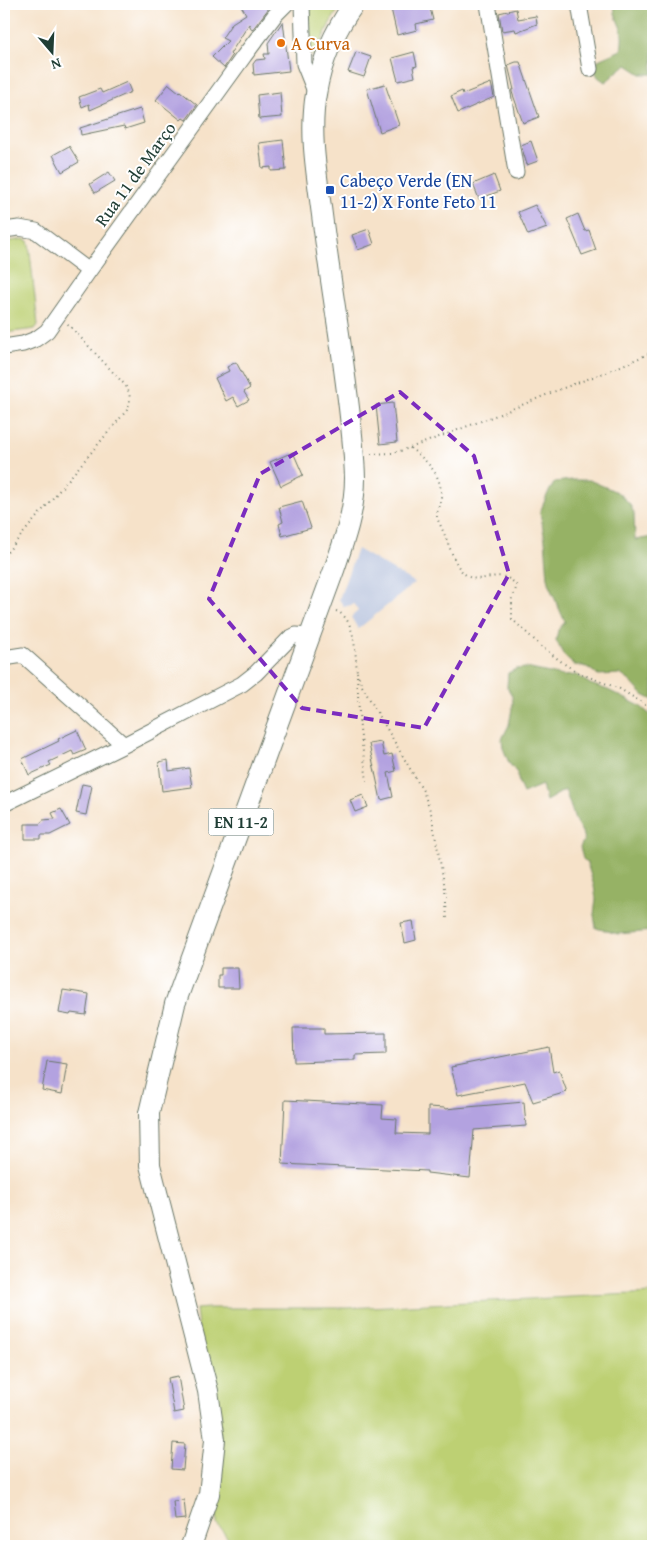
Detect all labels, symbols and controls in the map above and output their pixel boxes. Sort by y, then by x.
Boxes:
north arrow [28,28,78,78]
place label: A Curva [291,30,350,57]
marker: A Curva [275,37,287,49]
text: N [48,53,64,75]
street label: Rua 11 de Março [88,116,182,232]
place label: Cabeço Verde (EN 11-2) X Fonte Feto 11 [340,167,497,215]
marker: Cabeço Verde (EN 11-2) X Fonte Feto 11 [324,184,336,196]
road number: EN 11-2 [208,809,274,836]

